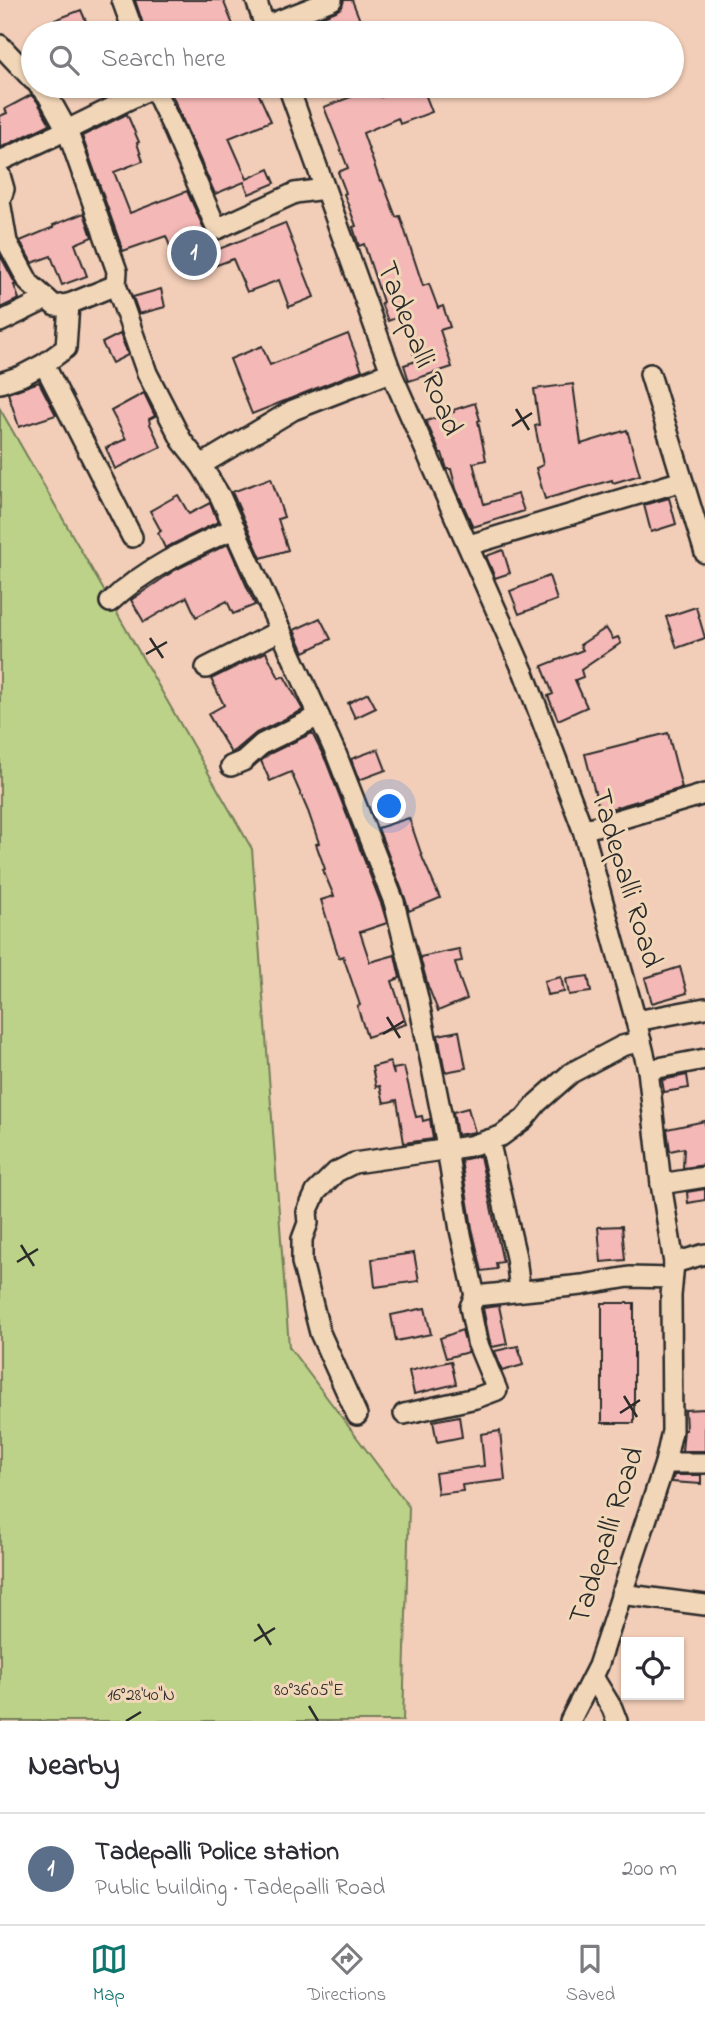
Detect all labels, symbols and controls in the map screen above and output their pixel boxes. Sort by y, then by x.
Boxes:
search box [21,21,684,98]
icon: search [45,41,83,79]
text: Search here [101,41,226,79]
pin: 1 [171,227,217,279]
street label: Tadepalli Road [363,255,473,443]
street label: Tadepalli Road [577,784,673,974]
your location [372,789,406,823]
street label: Tadepalli Road [559,1441,657,1631]
map controls [621,1637,684,1700]
button: locate [621,1637,684,1700]
text: 80°36'05"E [274,1678,344,1704]
text: 16°28'40"N [107,1683,175,1709]
text: Nearby [28,1745,120,1789]
text: Tadepalli Police station [95,1834,339,1872]
text: 1 [47,1853,55,1886]
text: 200 m [622,1853,677,1886]
text: Public building · Tadepalli Road [95,1872,385,1905]
tab: Map [90,1940,128,2009]
tab: Directions [307,1940,386,2009]
tab: Saved [566,1940,615,2009]

